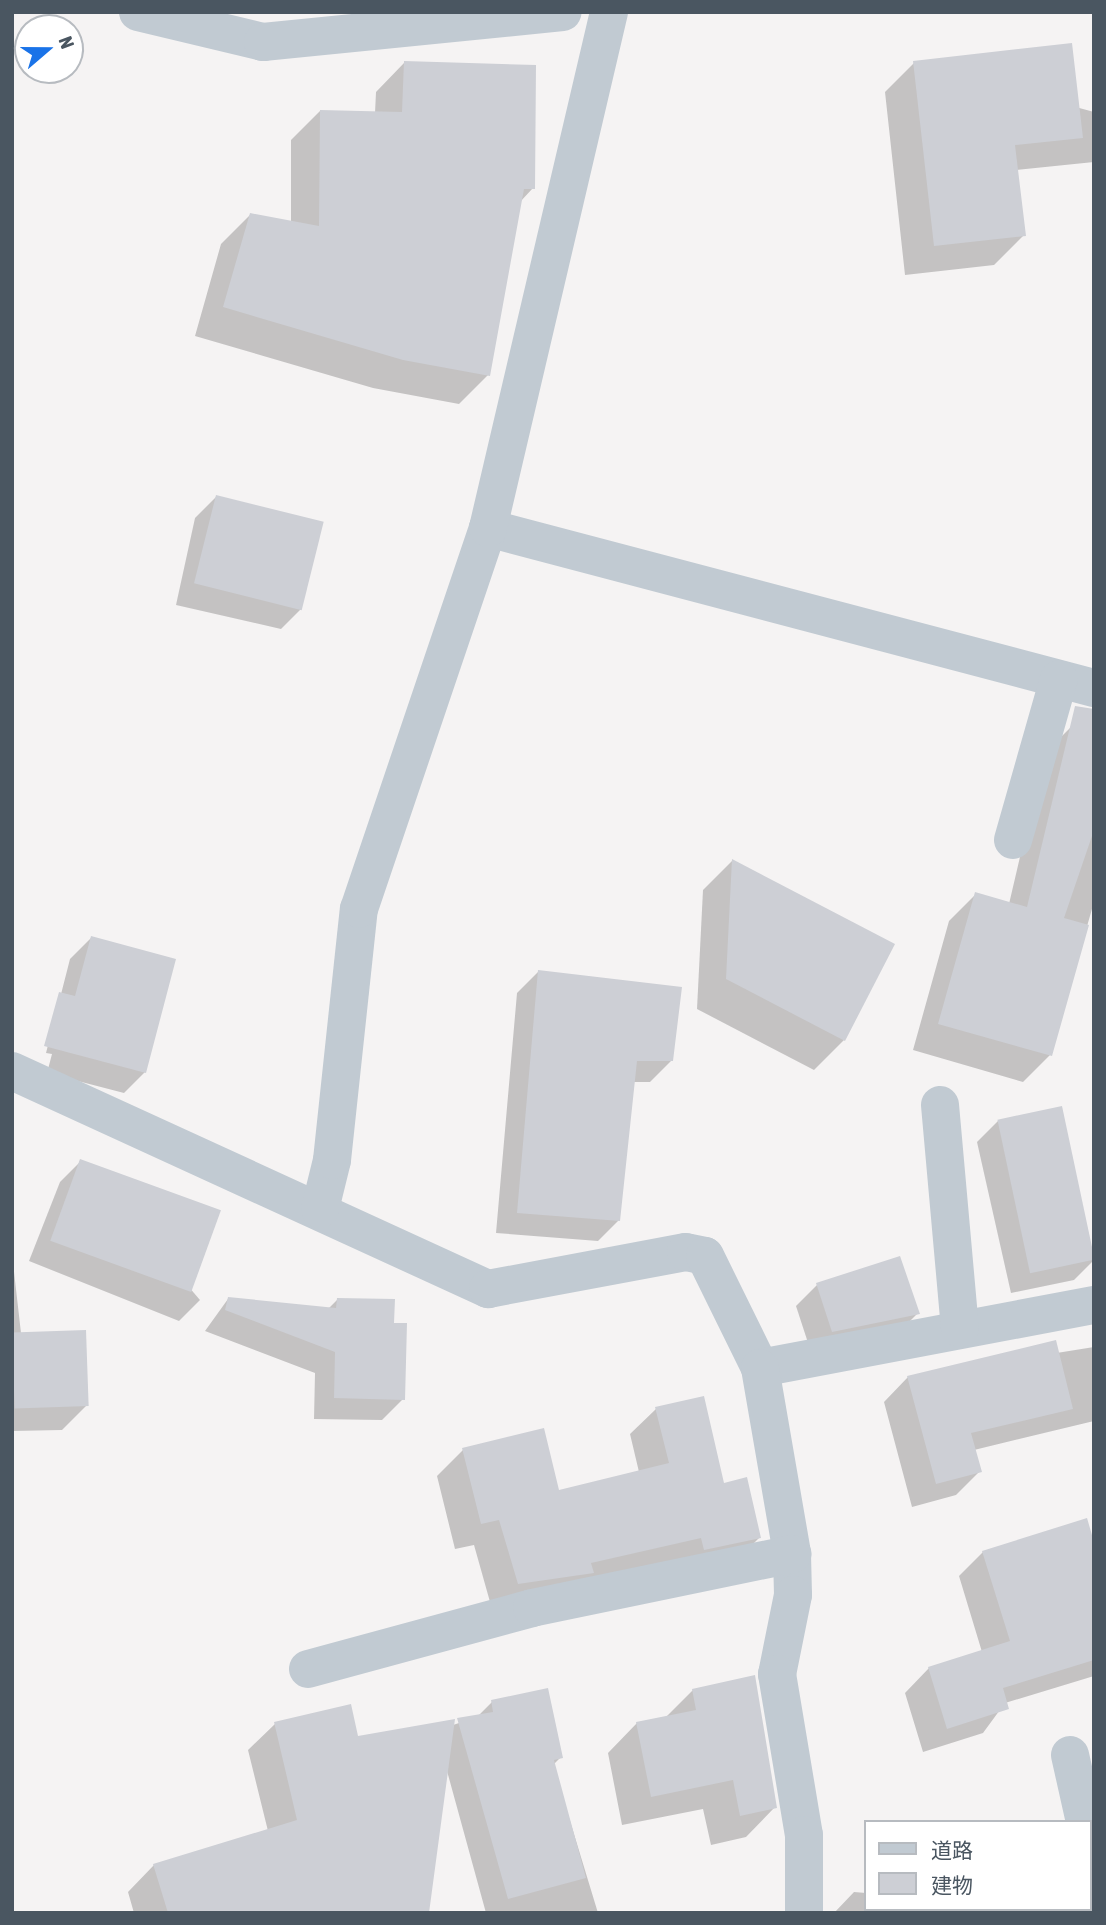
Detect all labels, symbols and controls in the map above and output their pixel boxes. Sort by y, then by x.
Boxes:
north arrow [14,14,84,84]
text: N [55,33,79,52]
legend [864,1820,1092,1911]
text: 道路 [931,1838,973,1862]
text: 建物 [931,1873,973,1897]

